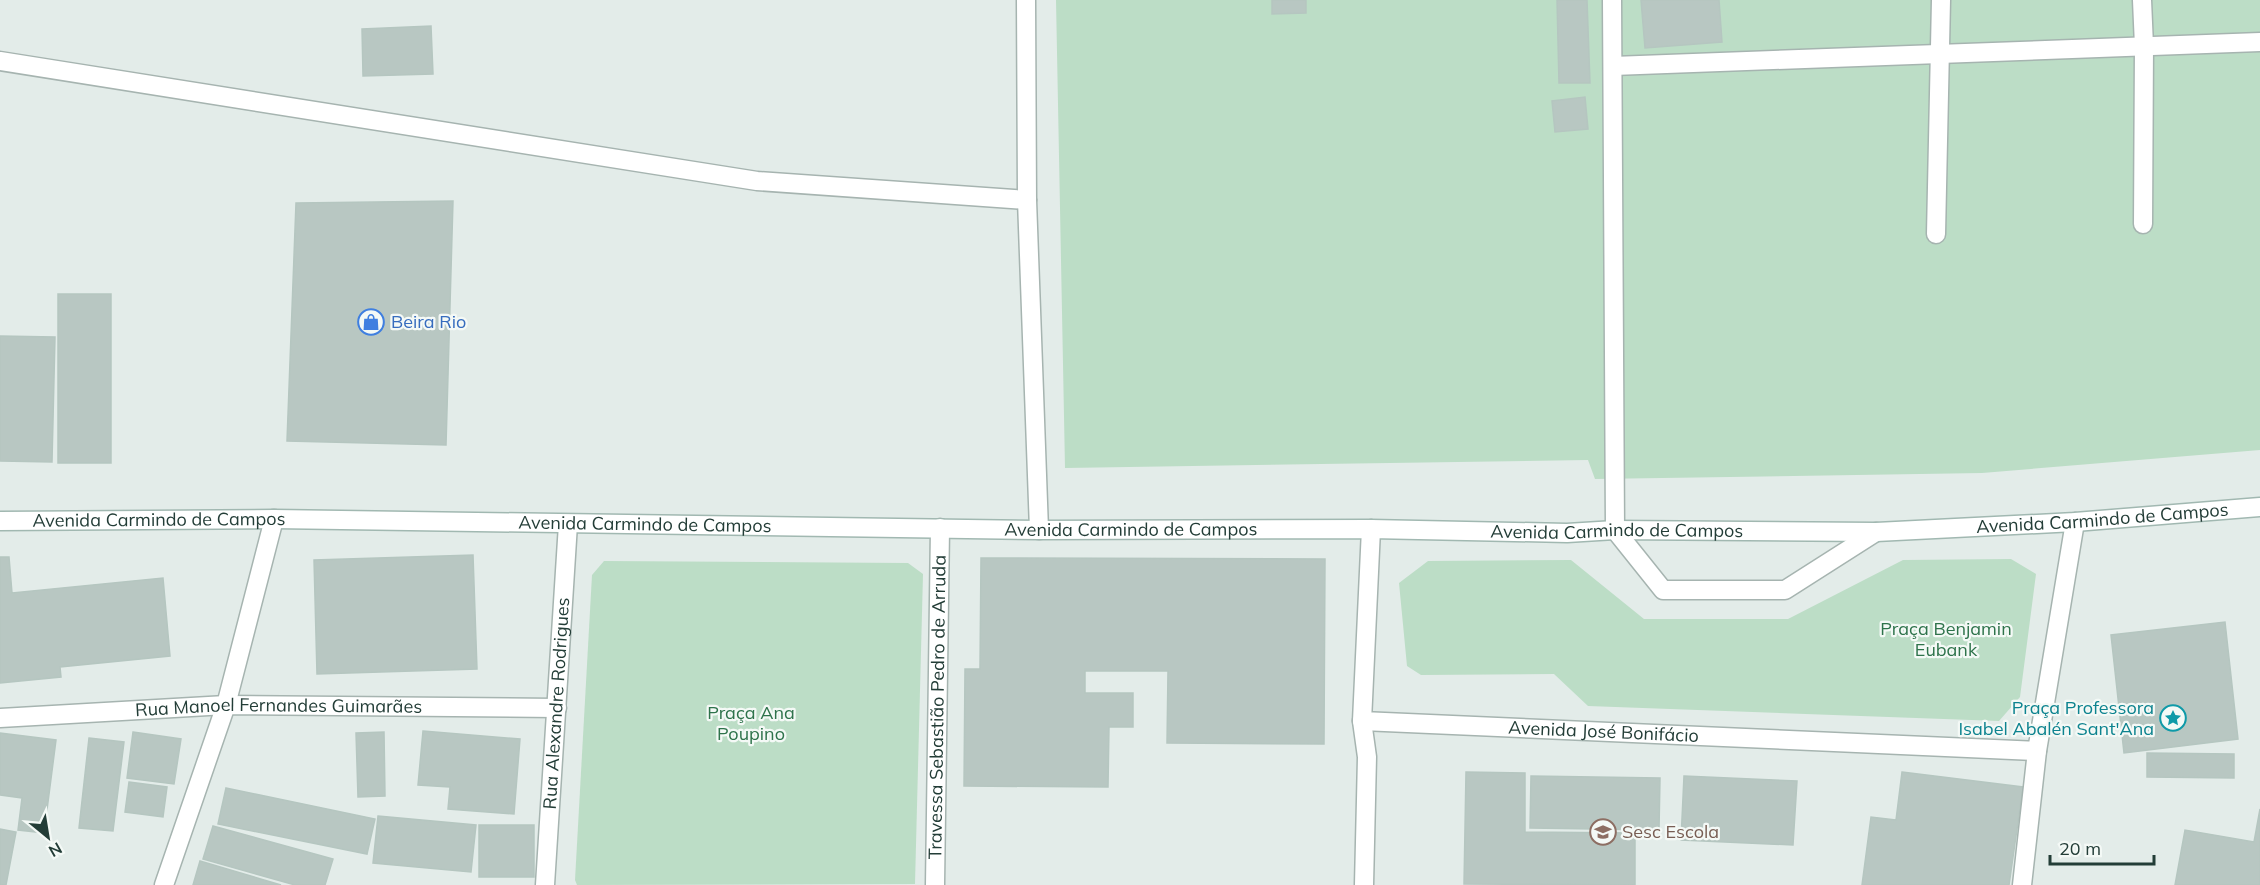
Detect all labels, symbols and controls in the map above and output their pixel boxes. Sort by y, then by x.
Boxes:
shop icon: Beira Rio [356,307,386,337]
place label: Beira Rio [391,310,466,333]
street label: Avenida Carmindo de Campos [1976,498,2229,538]
street label: Avenida Carmindo de Campos [32,507,286,532]
street label: Avenida Carmindo de Campos [518,511,772,537]
street label: Avenida Carmindo de Campos [1004,517,1258,541]
street label: Avenida Carmindo de Campos [1490,518,1743,544]
street label: Travessa Sebastião Pedro de Arruda [923,555,951,859]
street label: Rua Alexandre Rodrigues [538,597,574,810]
park label: Praça Benjamin Eubank [1880,617,2012,661]
street label: Rua Manoel Fernandes Guimarães [135,693,422,721]
place label: Praça Professora Isabel Abalén Sant'Ana [1958,696,2154,740]
park label: Praça Ana Poupino [707,701,795,745]
place icon: Praça Professora Isabel Abalén Sant'Ana [2158,703,2188,733]
street label: Avenida José Bonifácio [1508,716,1699,747]
north arrow [18,807,78,867]
school or university icon: Sesc Escola [1588,817,1618,847]
place label: Sesc Escola [1622,820,1719,843]
scale bar [2050,828,2154,866]
text: 20 m [2059,837,2101,860]
text: N [45,838,66,862]

